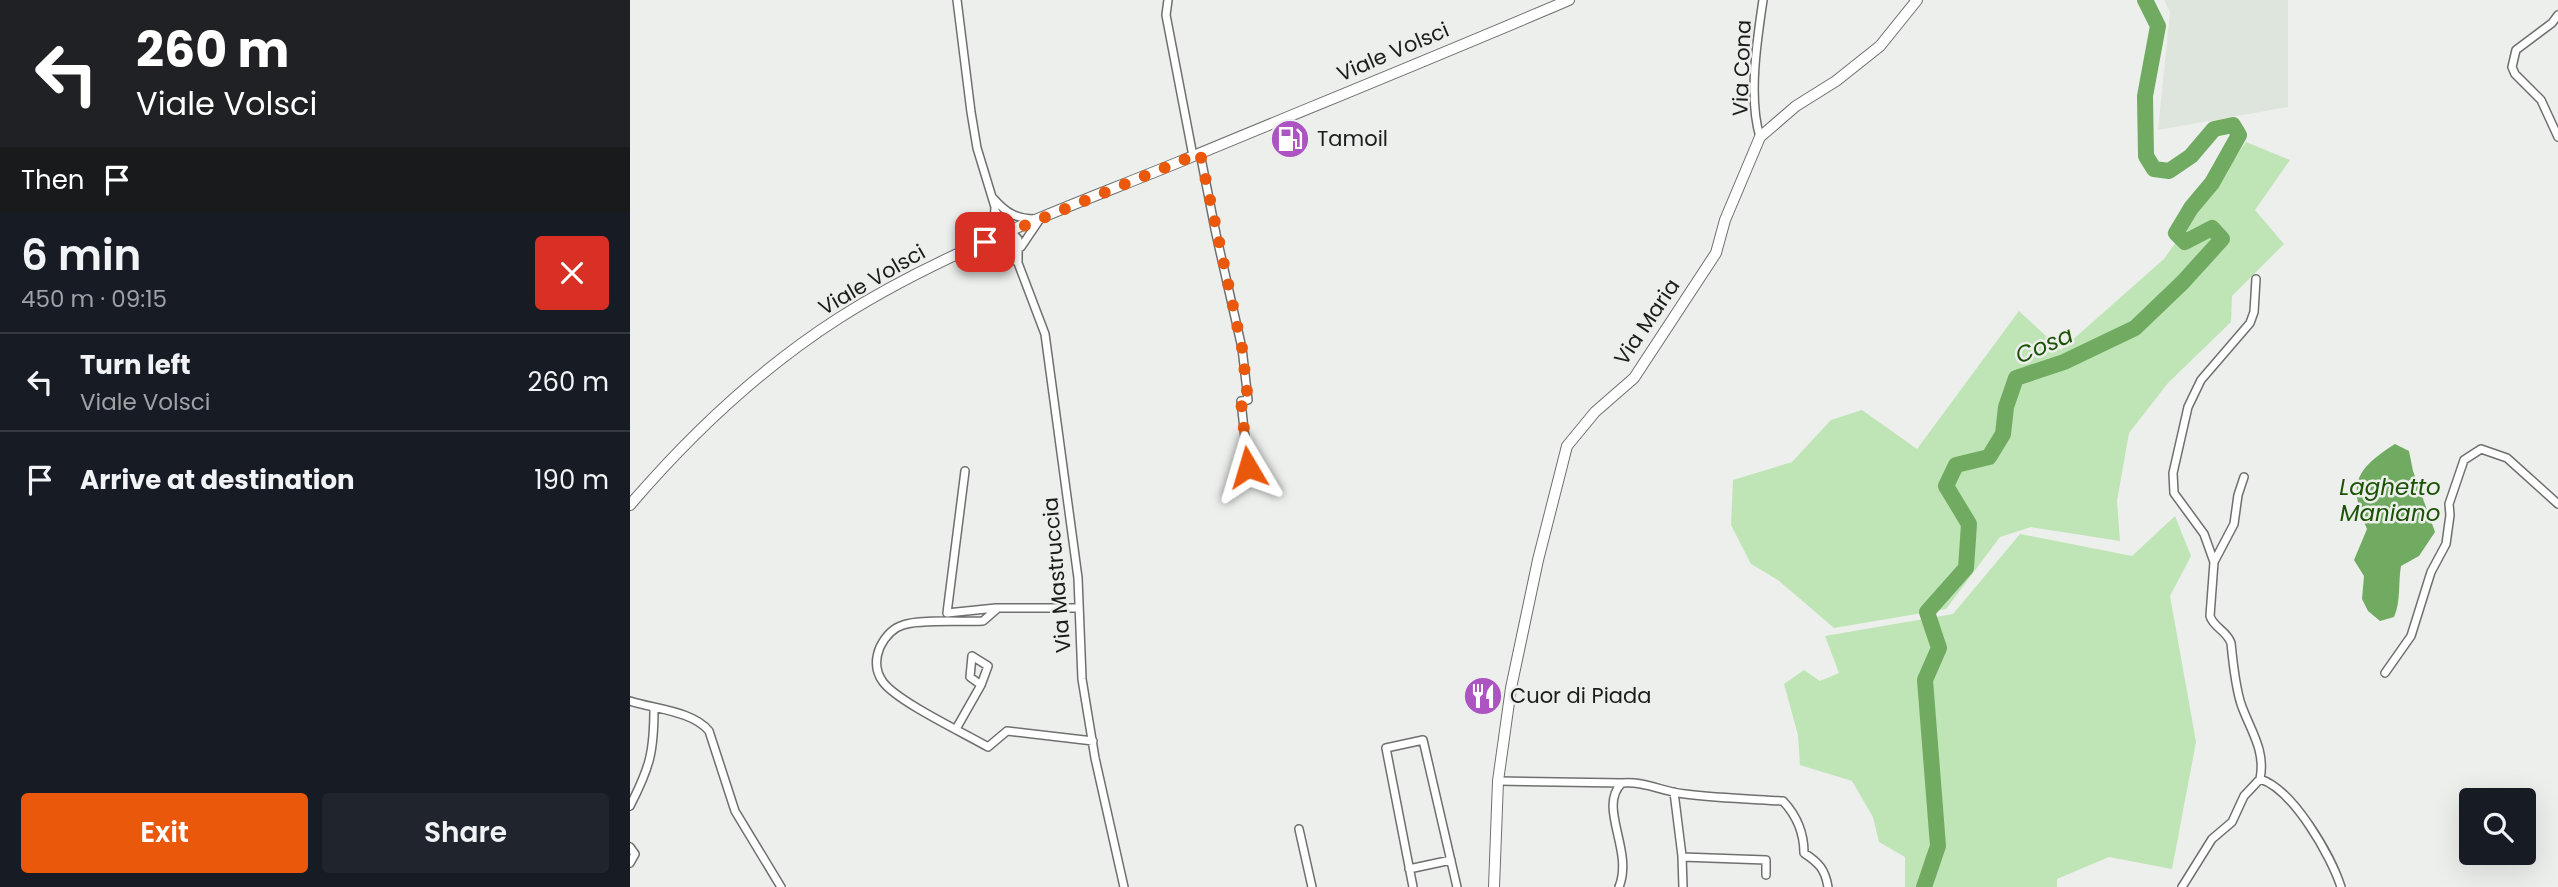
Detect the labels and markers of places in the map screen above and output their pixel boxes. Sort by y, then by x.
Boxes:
fuel station icon: Tamoil [1269,118,1311,160]
place label: Tamoil [1317,124,1388,153]
pin [955,212,1015,272]
restaurant icon: Cuor di Piada [1462,675,1504,717]
place label: Cuor di Piada [1510,681,1651,710]

